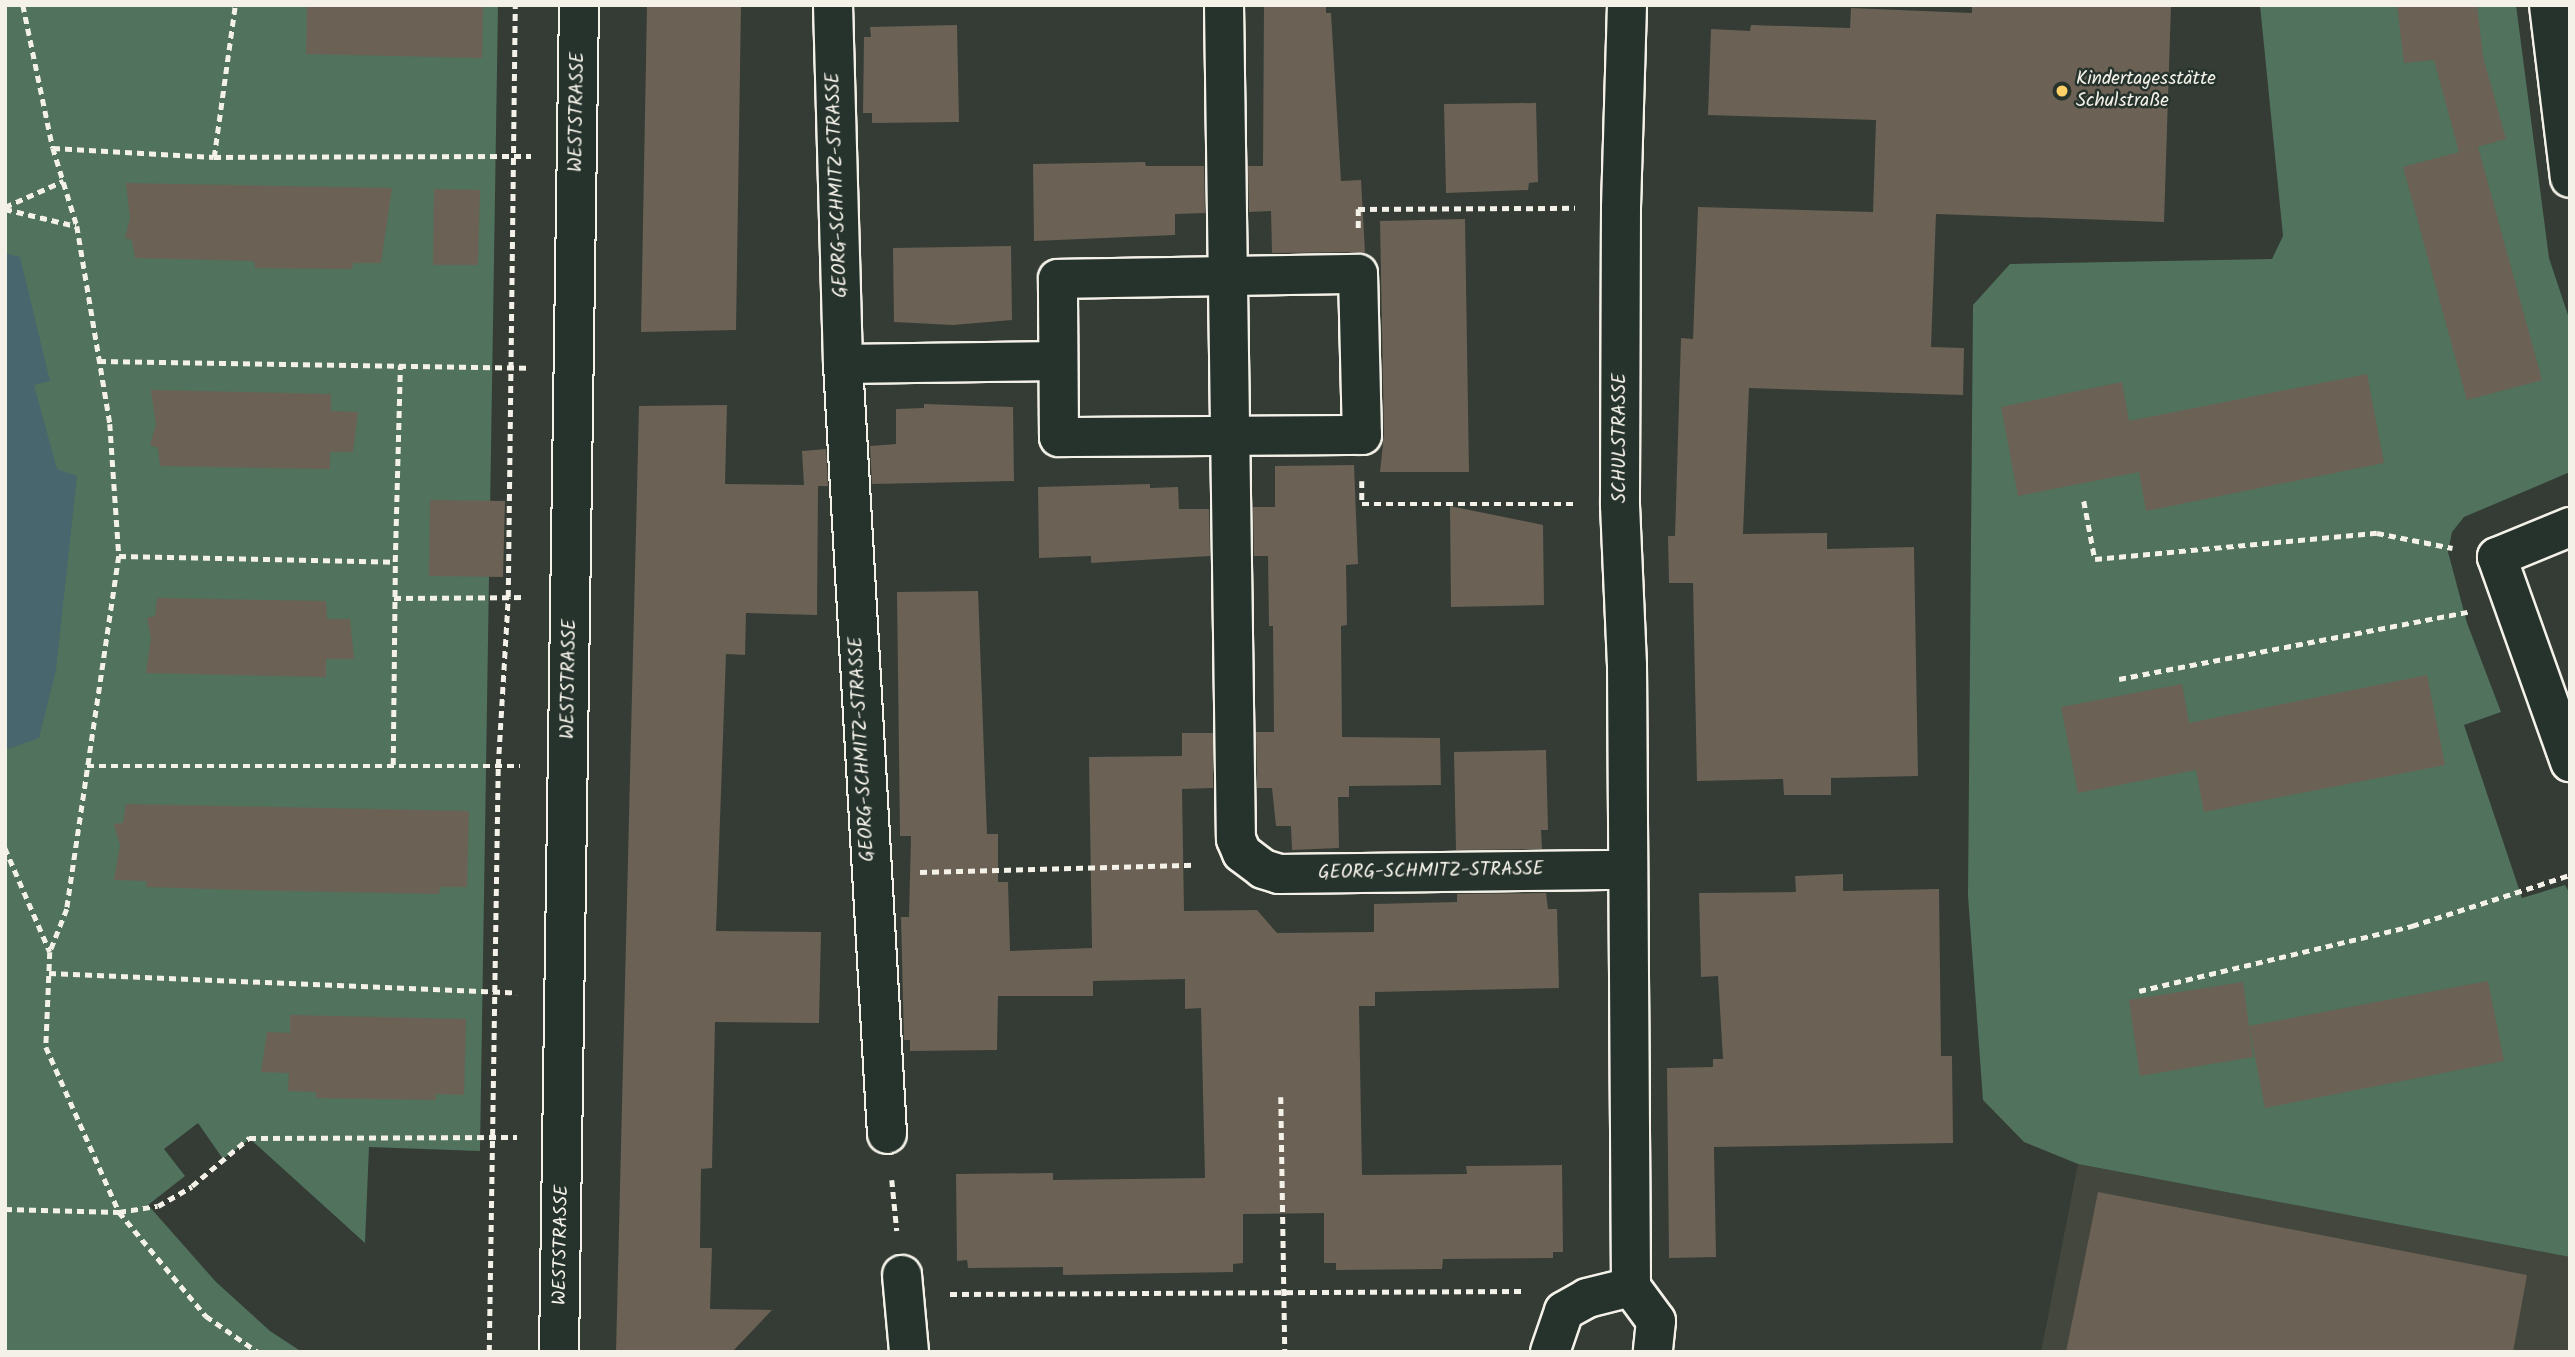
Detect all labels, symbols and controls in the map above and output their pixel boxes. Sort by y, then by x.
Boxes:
street label: WESTSTRASSE [566,52,590,172]
place label: Kindertagesstätte Schulstraße [2076,69,2216,113]
street label: GEORG-SCHMITZ-STRASSE [823,72,853,298]
marker: Kindertagesstätte Schulstraße [2054,83,2070,99]
street label: SCHULSTRASSE [1610,373,1632,503]
street label: WESTSTRASSE [558,619,582,739]
street label: GEORG-SCHMITZ-STRASSE [846,636,880,862]
street label: GEORG-SCHMITZ-STRASSE [1318,859,1544,885]
street label: WESTSTRASSE [550,1185,574,1305]

